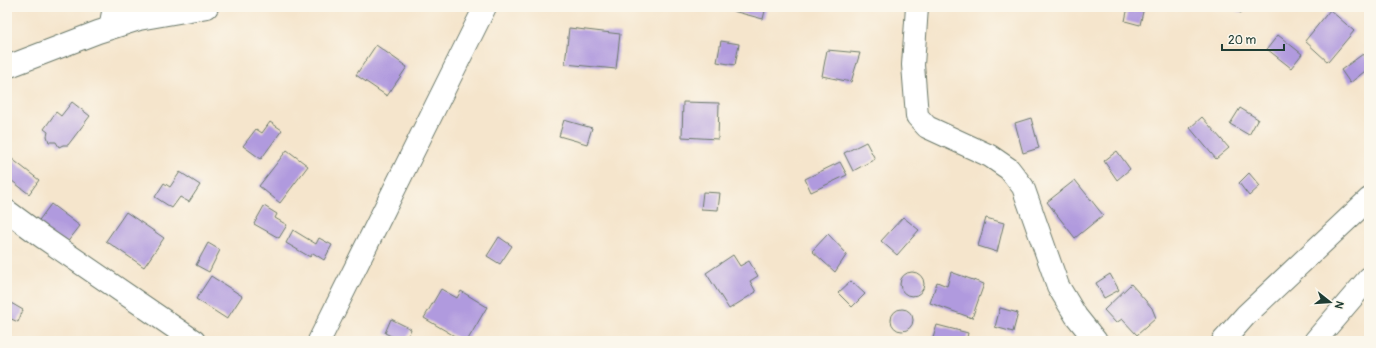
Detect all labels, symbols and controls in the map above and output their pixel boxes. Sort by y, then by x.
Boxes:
scale bar [1222,26,1284,52]
text: 20 m [1228,33,1257,48]
north arrow [1310,282,1350,322]
text: N [1332,299,1346,311]

